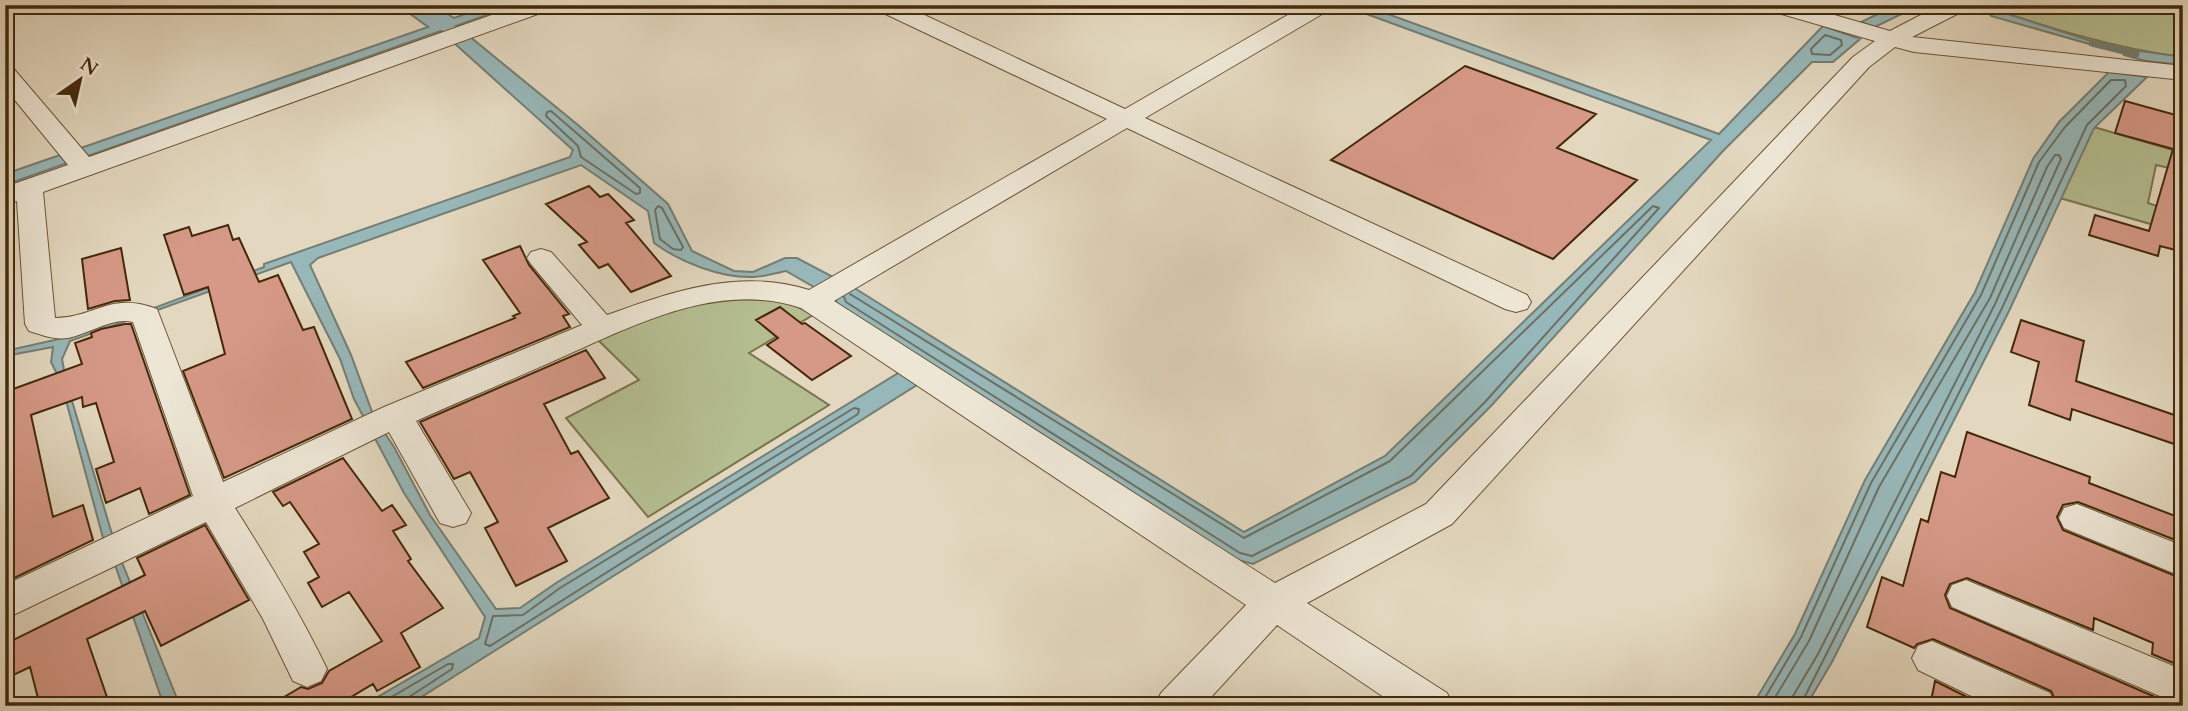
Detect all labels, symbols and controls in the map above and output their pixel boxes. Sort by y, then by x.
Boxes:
north arrow [46,46,116,116]
text: N [75,51,103,82]

